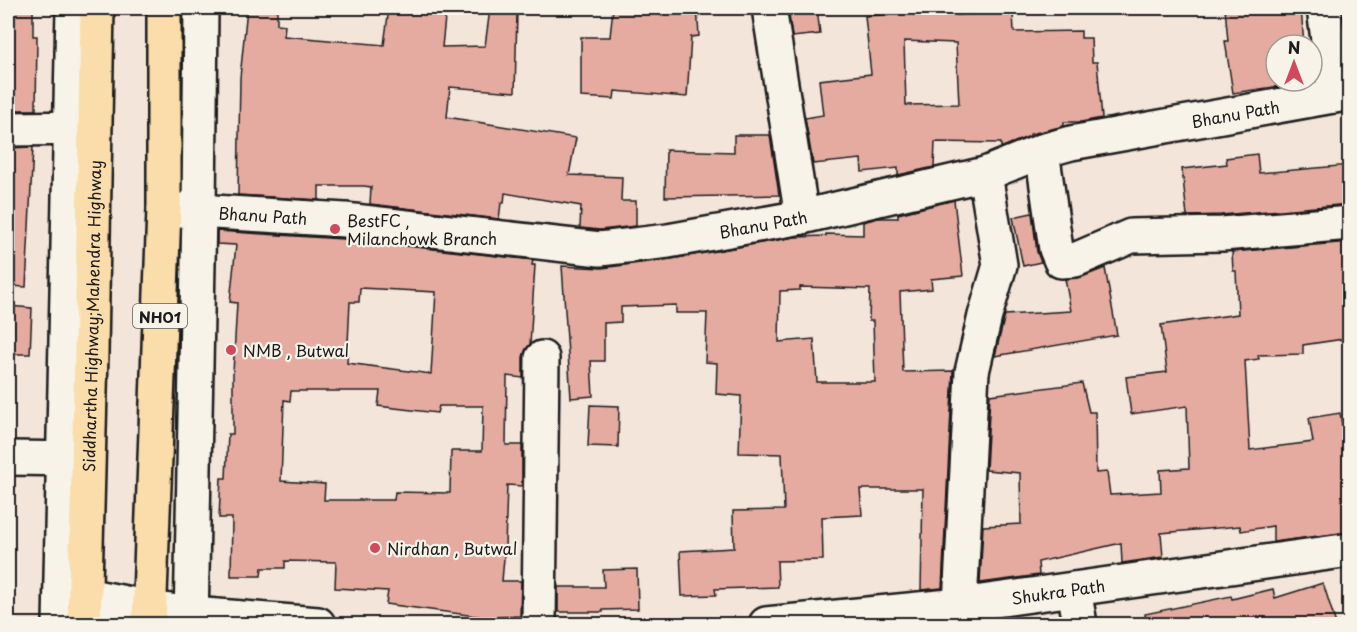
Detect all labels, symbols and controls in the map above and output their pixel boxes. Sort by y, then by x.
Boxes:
north arrow [1264,33,1324,93]
text: N [1288,35,1300,59]
street label: Bhanu Path [1189,94,1281,133]
street label: Siddhartha Highway;Mahendra Highway [76,160,106,472]
street label: Bhanu Path [218,200,308,230]
street label: Bhanu Path [717,204,810,244]
place label: BestFC , Milanchowk Branch [347,208,497,250]
marker: BestFC , Milanchowk Branch [328,222,342,236]
road number: NH01 [133,304,187,328]
place label: NMB , Butwal [243,338,349,362]
marker: NMB , Butwal [224,343,238,357]
place label: Nirdhan , Butwal [387,536,517,560]
marker: Nirdhan , Butwal [368,541,382,555]
street label: Shukra Path [1010,573,1106,610]

